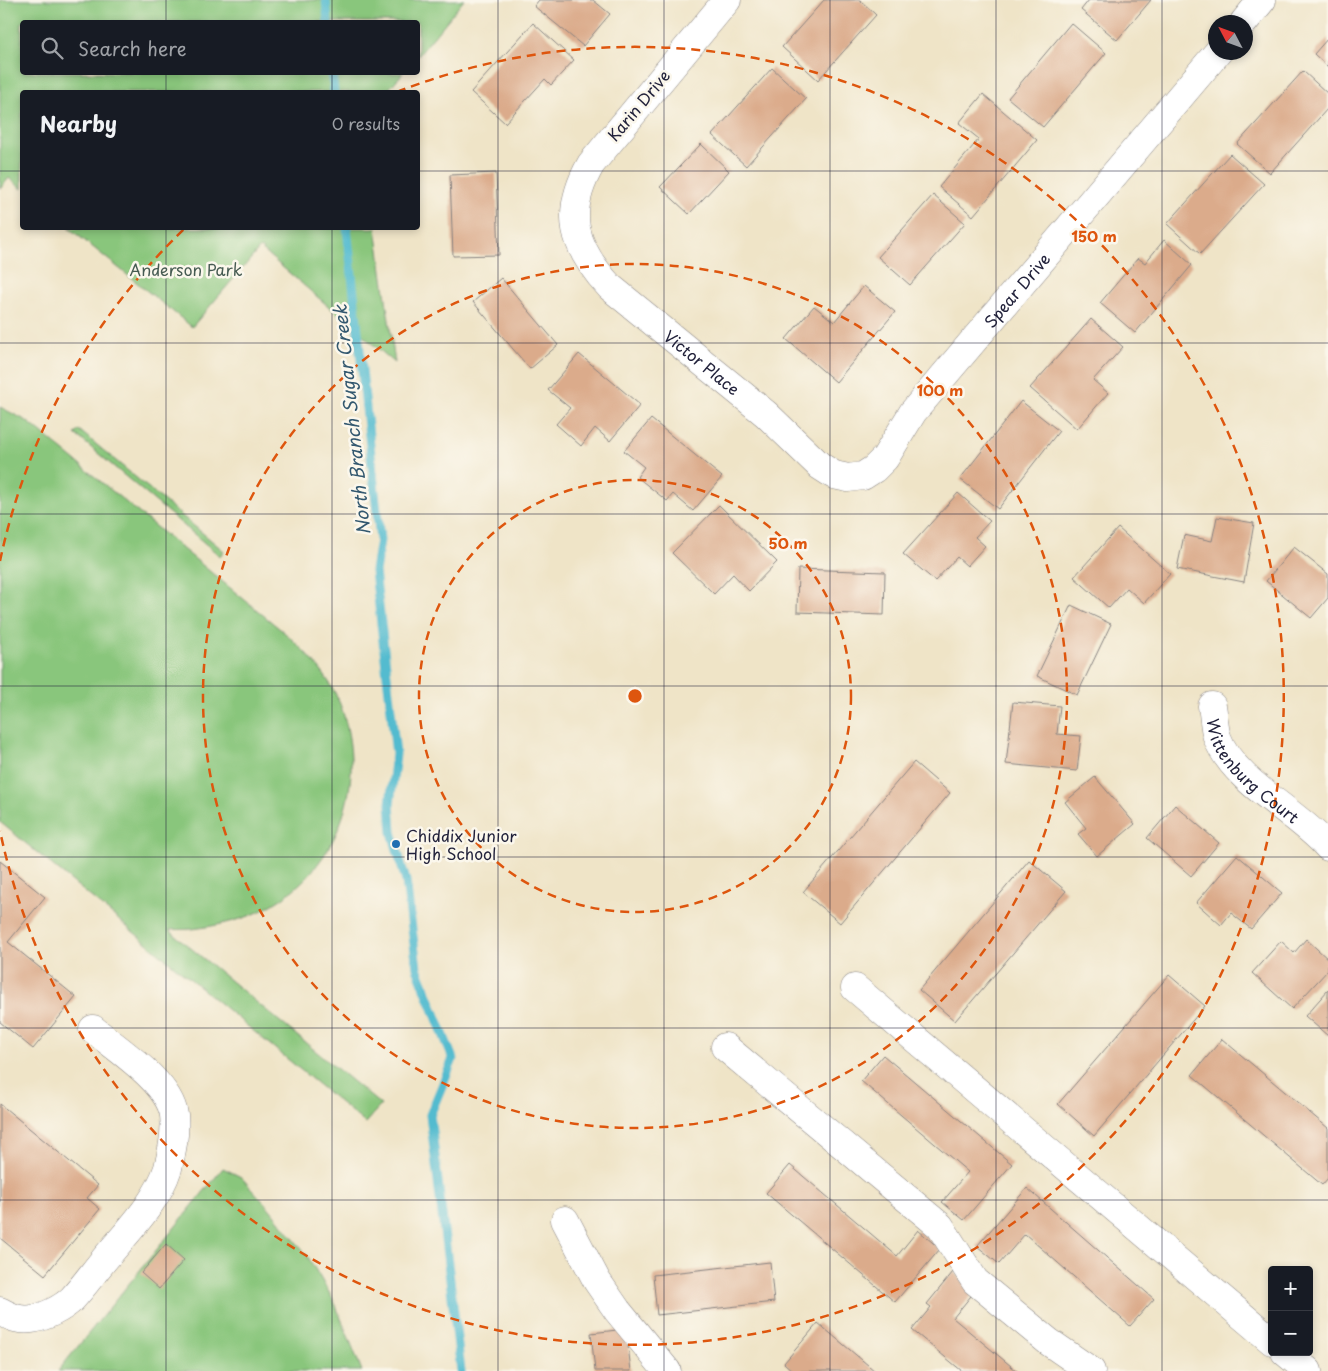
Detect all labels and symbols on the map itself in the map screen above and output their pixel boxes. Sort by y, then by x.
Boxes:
north arrow [1208,15,1253,60]
street label: Karin Drive [601,64,675,146]
text: 150 m [1071,224,1117,247]
street label: Spear Drive [978,247,1055,333]
park label: Anderson Park [130,257,243,281]
water label: North Branch Sugar Creek [325,302,377,537]
street label: Victor Place [659,324,745,400]
text: 100 m [917,378,963,401]
text: 50 m [769,531,807,554]
centre of rings [626,687,644,705]
street label: Wittenburg Court [1202,717,1305,829]
place label: Chiddix Junior High School [406,823,517,865]
marker: Chiddix Junior High School [390,838,402,850]

